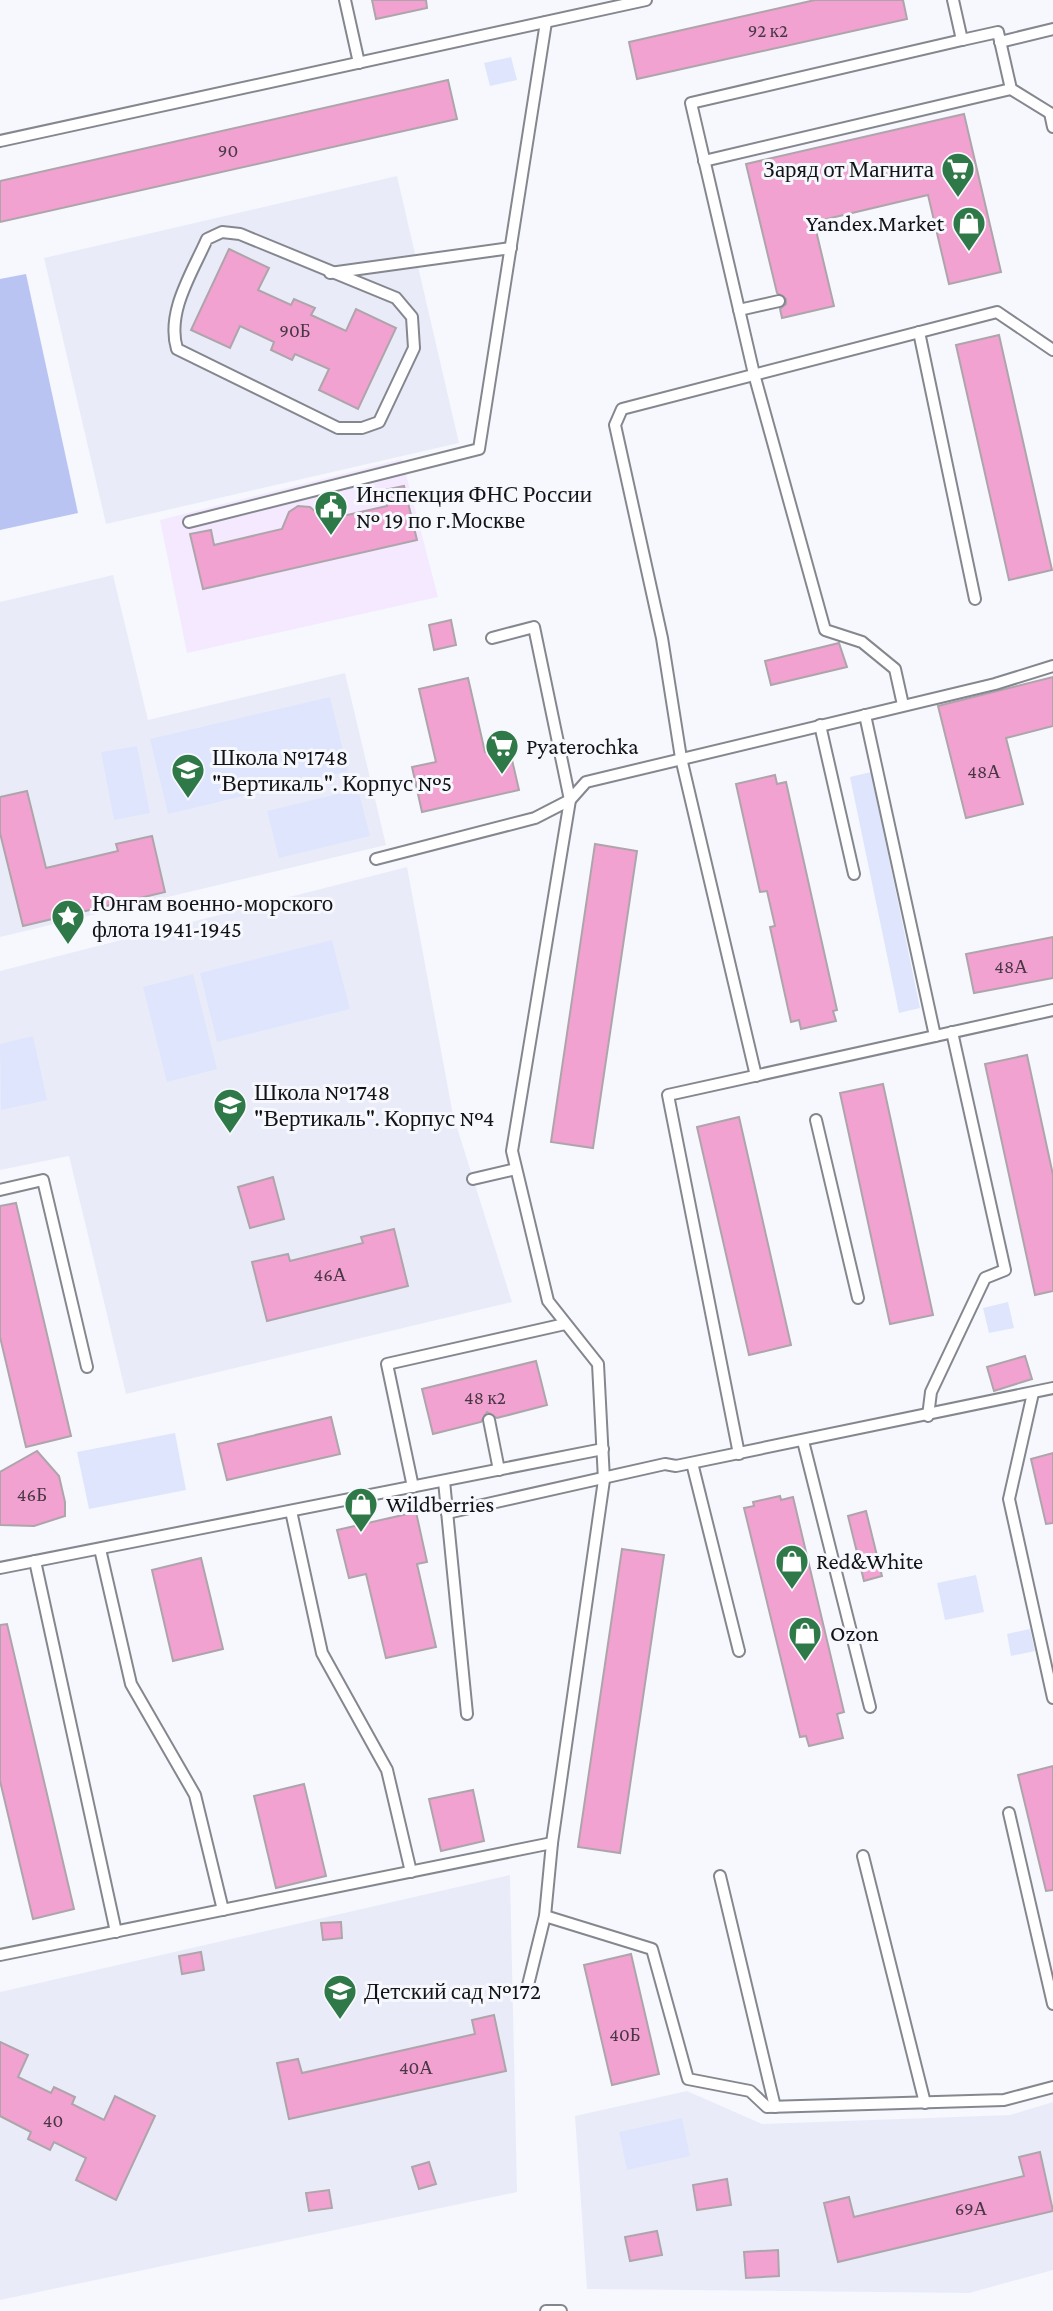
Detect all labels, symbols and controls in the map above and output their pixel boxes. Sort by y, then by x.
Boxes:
house number: 92 к2 [748,20,788,41]
house number: 90 [218,140,238,161]
supermarket icon: Заряд от Магнита [939,150,977,199]
place label: Заряд от Магнита [763,156,934,182]
shop icon: Yandex.Market [950,204,988,253]
place label: Yandex.Market [806,210,944,236]
house number: 90Б [279,320,311,341]
place label: Инспекция ФНС России № 19 по г.Москве [356,481,592,533]
public building icon: Инспекция ФНС России № 19 по г.Москве [312,488,350,537]
supermarket icon: Pyaterochka [483,727,521,776]
place label: Pyaterochka [526,733,639,759]
place label: Школа №1748 "Вертикаль". Корпус №5 [212,744,452,796]
school or university icon: Школа №1748 "Вертикаль". Корпус №5 [169,751,207,800]
house number: 48А [967,761,1001,782]
place label: Юнгам военно-морского флота 1941-1945 [92,890,333,942]
place icon: Юнгам военно-морского флота 1941-1945 [49,897,87,946]
house number: 48А [994,956,1028,977]
place label: Школа №1748 "Вертикаль". Корпус №4 [254,1079,494,1131]
school or university icon: Школа №1748 "Вертикаль". Корпус №4 [211,1086,249,1135]
house number: 46А [313,1264,347,1285]
house number: 48 к2 [464,1387,506,1408]
house number: 46Б [17,1484,47,1505]
shop icon: Wildberries [342,1485,380,1534]
place label: Wildberries [386,1491,494,1517]
shop icon: Red&White [773,1542,811,1591]
place label: Red&White [816,1548,923,1574]
shop icon: Ozon [786,1614,824,1663]
place label: Ozon [830,1620,879,1646]
school or university icon: Детский сад №172 [321,1972,359,2021]
place label: Детский сад №172 [364,1978,541,2004]
house number: 40Б [609,2024,641,2045]
house number: 40А [399,2057,433,2078]
house number: 40 [43,2110,63,2131]
house number: 69А [955,2198,988,2219]

